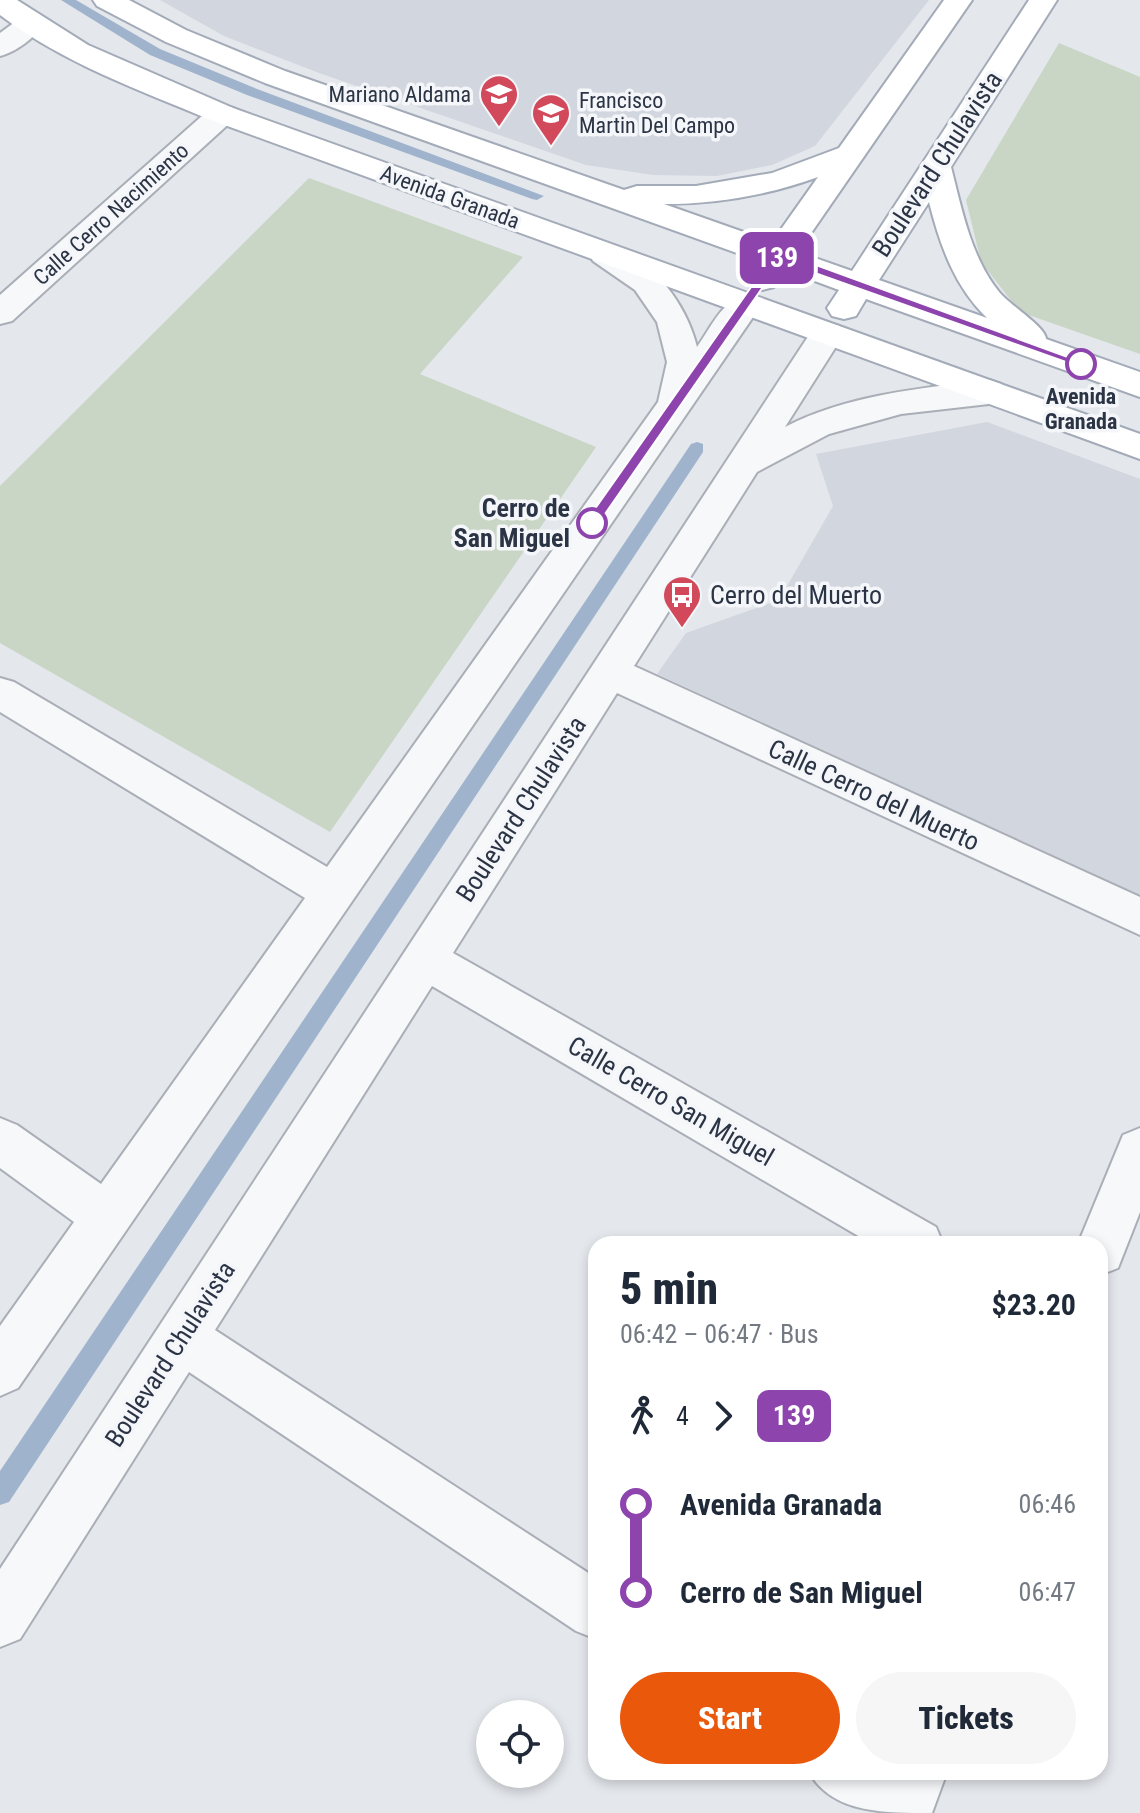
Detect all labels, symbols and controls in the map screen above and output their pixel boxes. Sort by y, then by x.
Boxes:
street label: Boulevard Chulavista [866,66,1008,262]
school or university icon: Mariano Aldama [478,73,520,128]
place label: Mariano Aldama [329,82,471,107]
place label: Francisco Martin Del Campo [579,88,735,138]
school or university icon: Francisco Martin Del Campo [530,92,572,147]
street label: Calle Cerro Nacimiento [28,138,194,290]
street label: Avenida Granada [377,160,523,234]
line badge: 139 [731,232,823,284]
text: 139 [756,241,798,274]
marker: Avenida Granada [1066,349,1096,379]
place label: Avenida Granada [1045,384,1117,434]
place label: Cerro de San Miguel [454,493,570,553]
marker: Cerro de San Miguel [577,508,607,538]
bus stop icon: Cerro del Muerto [661,574,703,629]
place label: Cerro del Muerto [710,580,882,610]
street label: Boulevard Chulavista [450,711,592,907]
street label: Calle Cerro del Muerto [764,733,984,857]
street label: Calle Cerro San Miguel [563,1030,779,1172]
street label: Boulevard Chulavista [99,1256,241,1452]
text: 5 min [620,1263,718,1315]
text: $23.20 [991,1287,1076,1322]
text: 06:42 – 06:47 · Bus [620,1319,819,1349]
icon: walk [620,1394,664,1438]
icon: forward [701,1394,745,1438]
text: 139 [773,1399,815,1432]
text: 4 [676,1401,689,1431]
text: Avenida Granada [680,1487,882,1522]
text: 06:46 [1019,1489,1076,1519]
text: Cerro de San Miguel [680,1575,923,1610]
text: 06:47 [1019,1577,1076,1607]
button: Start [620,1672,840,1764]
button: Tickets [856,1672,1076,1764]
map controls [476,1700,564,1788]
button: locate [476,1700,564,1788]

